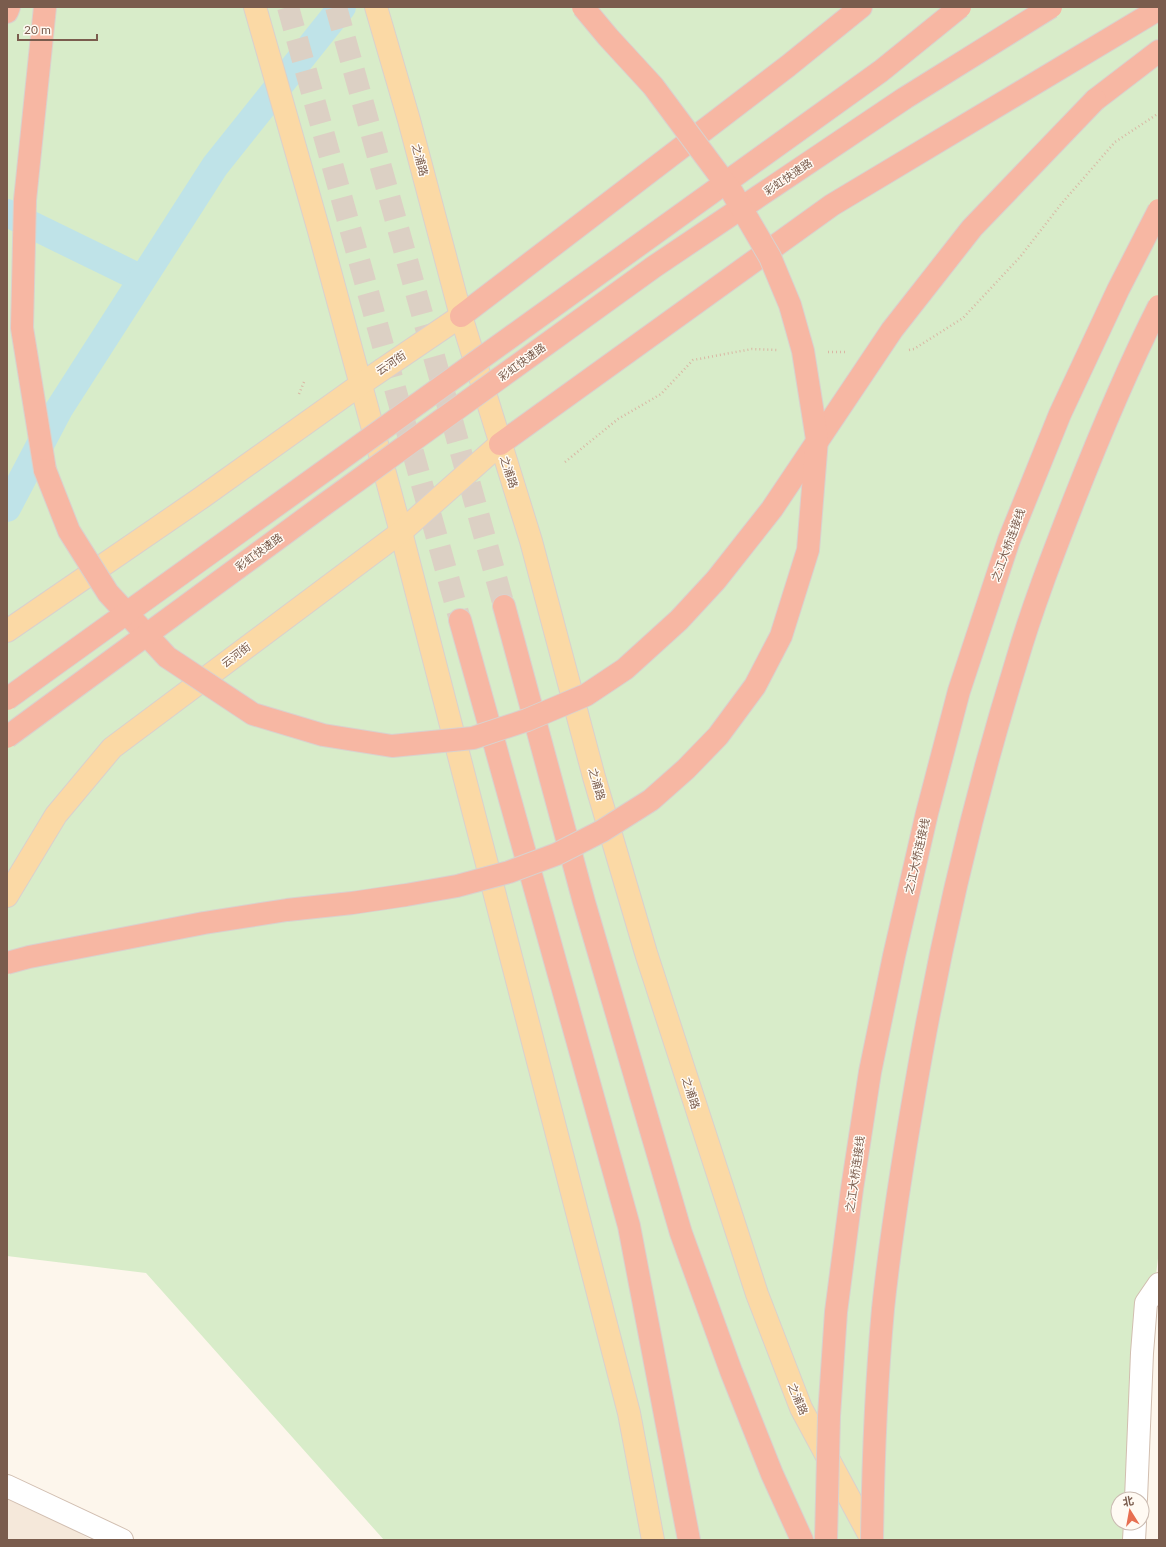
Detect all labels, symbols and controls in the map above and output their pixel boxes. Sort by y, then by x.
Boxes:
scale bar [18,16,97,42]
text: 20 m [24,22,51,37]
street label: 之浦路 [410,142,431,177]
street label: 彩虹快速路 [761,156,814,197]
street label: 彩虹快速路 [496,340,548,383]
street label: 云河街 [373,348,408,377]
street label: 之浦路 [498,454,521,490]
street label: 之江大桥连接线 [988,506,1027,583]
street label: 彩虹快速路 [233,530,285,573]
street label: 云河街 [219,639,253,670]
street label: 之浦路 [587,766,608,802]
street label: 之江大桥连接线 [902,817,932,895]
street label: 之浦路 [680,1075,703,1111]
street label: 之江大桥连接线 [843,1135,866,1213]
street label: 之浦路 [786,1381,811,1417]
north arrow [1110,1491,1150,1531]
text: 北 [1121,1493,1135,1508]

